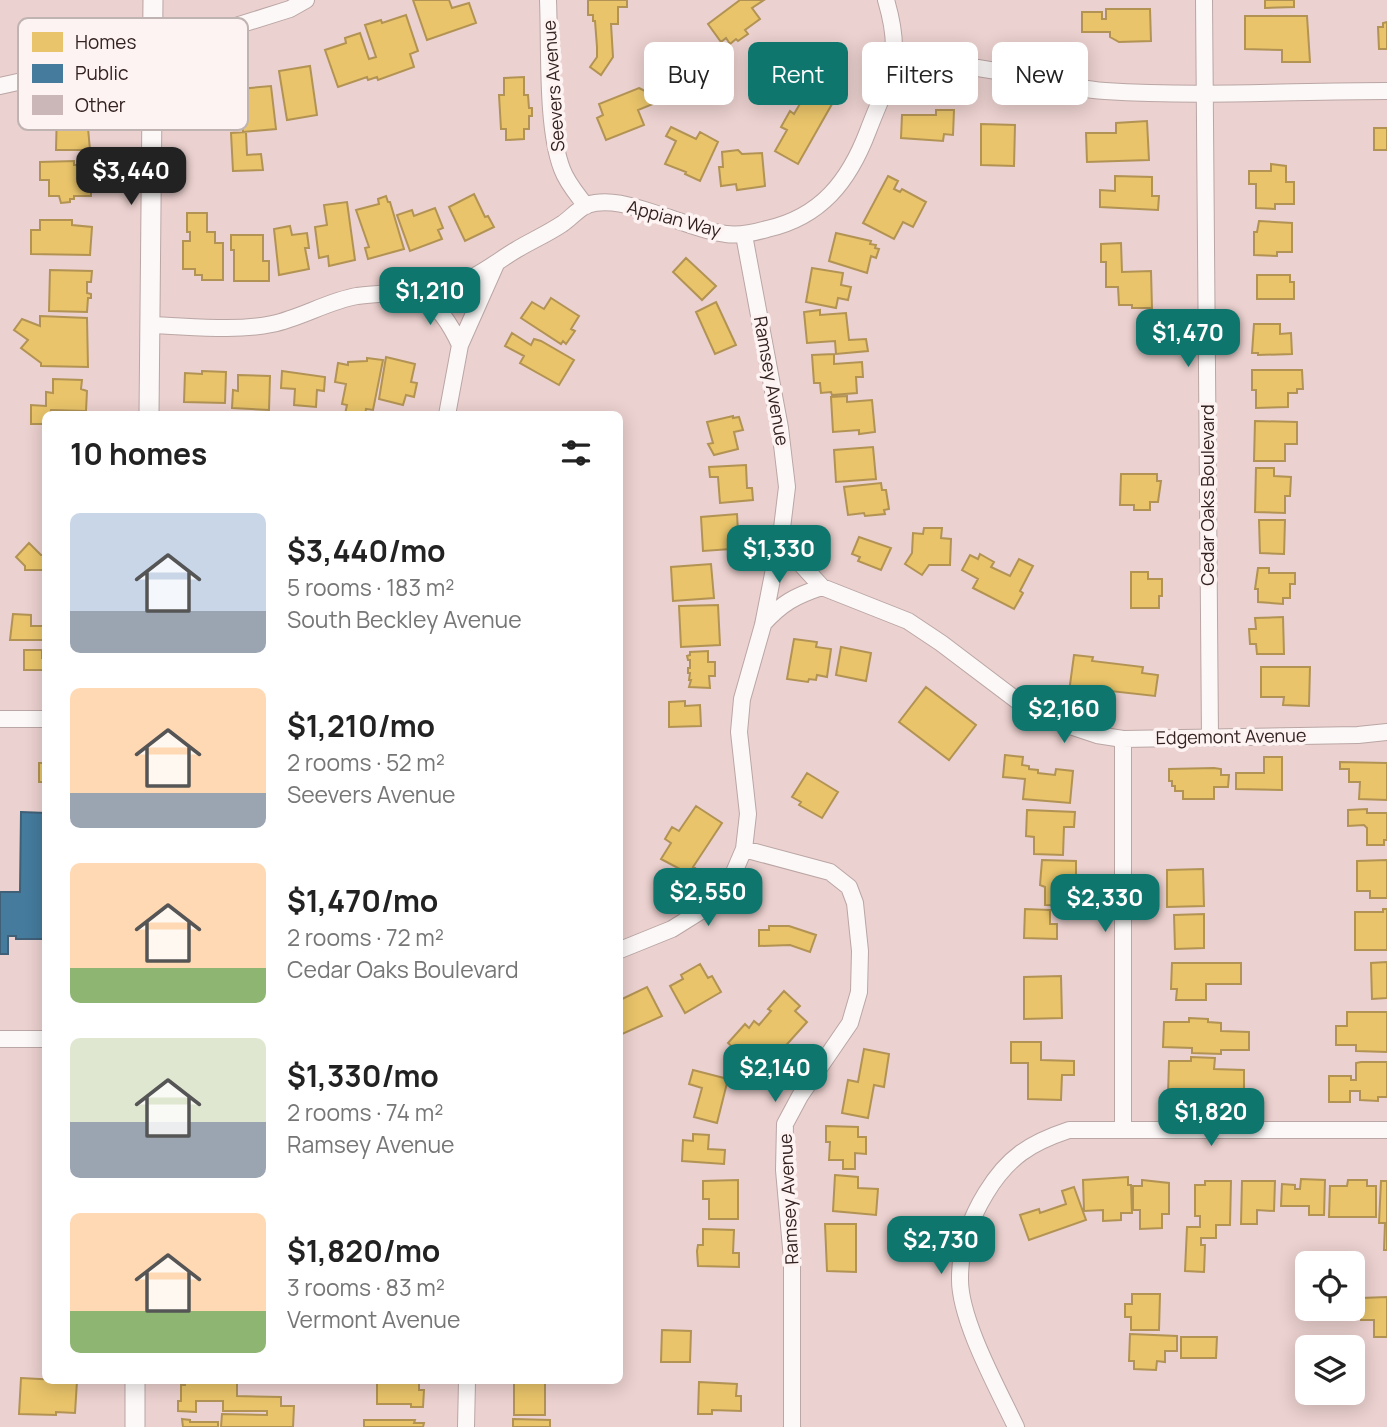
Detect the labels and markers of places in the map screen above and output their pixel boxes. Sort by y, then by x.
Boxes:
pin: $3,440 [74,148,188,207]
pin: $1,210 [373,268,487,327]
pin: $1,470 [1131,310,1245,369]
pin: $1,330 [722,526,836,585]
pin: $2,160 [1007,686,1121,745]
pin: $2,550 [651,869,765,928]
pin: $2,330 [1048,874,1162,934]
pin: $2,140 [718,1044,832,1104]
pin: $1,820 [1154,1088,1268,1148]
pin: $2,730 [884,1216,998,1276]

